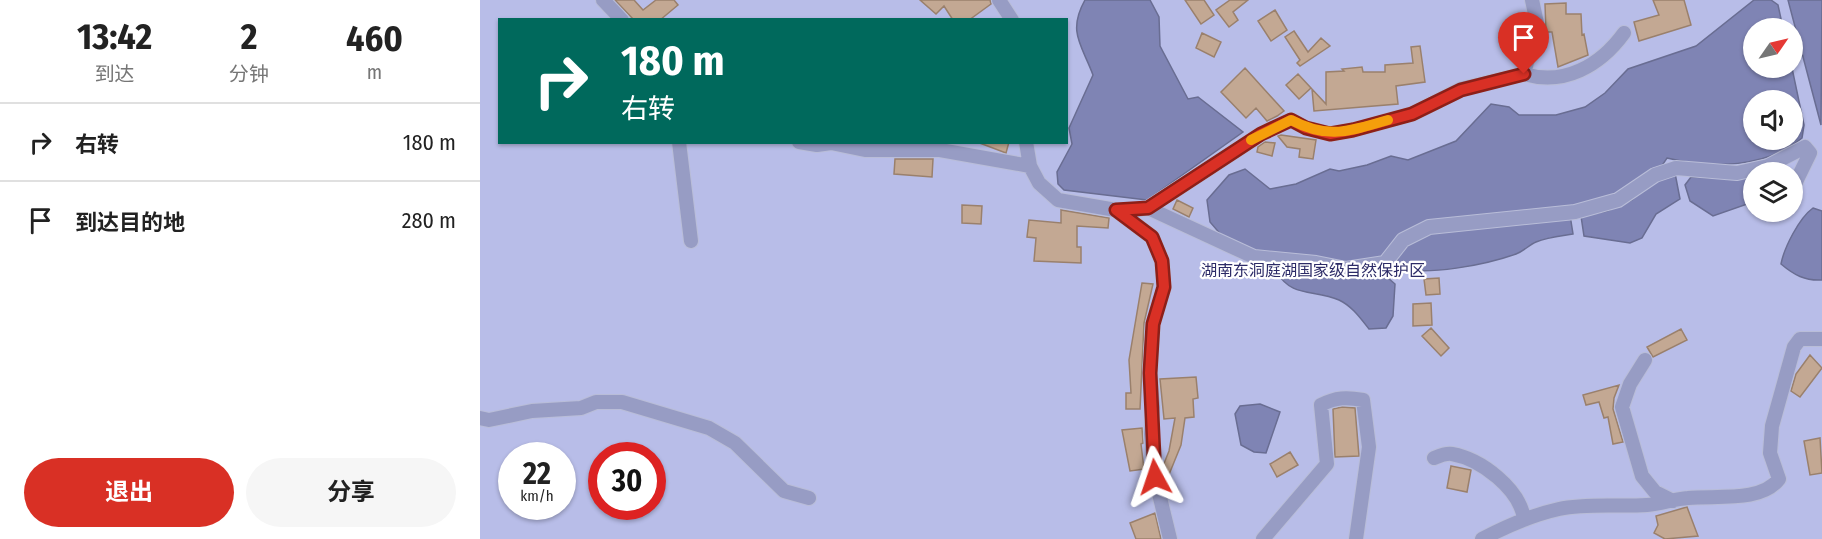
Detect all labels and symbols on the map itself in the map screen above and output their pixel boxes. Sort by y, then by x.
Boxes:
pin [1498,12,1549,74]
north arrow [1743,18,1803,78]
park label: 湖南东洞庭湖国家级自然保护区 [1201,261,1425,280]
speed limit sign: 30 [588,442,666,520]
position arrow [1123,445,1187,509]

